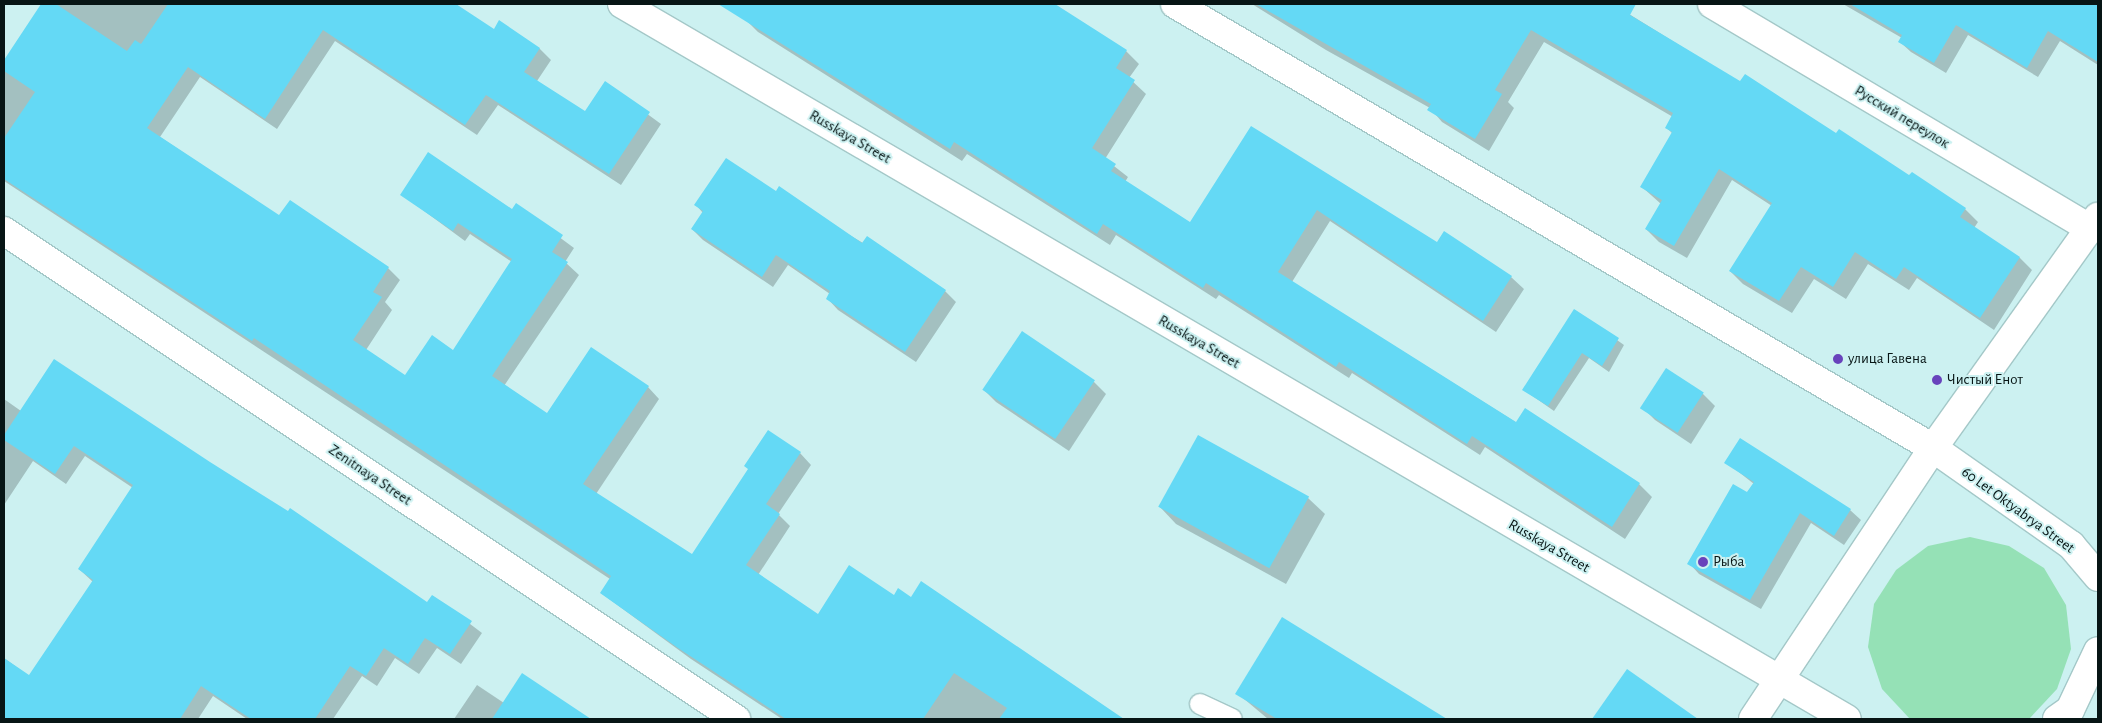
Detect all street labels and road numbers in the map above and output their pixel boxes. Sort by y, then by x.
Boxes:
street label: Русский переулок [1851,82,1953,152]
street label: Russkaya Street [806,106,894,168]
street label: Russkaya Street [1155,311,1243,373]
street label: Zenitnaya Street [325,441,415,509]
street label: 60 Let Oktyabrya Street [1958,463,2078,557]
street label: Russkaya Street [1505,515,1593,577]

